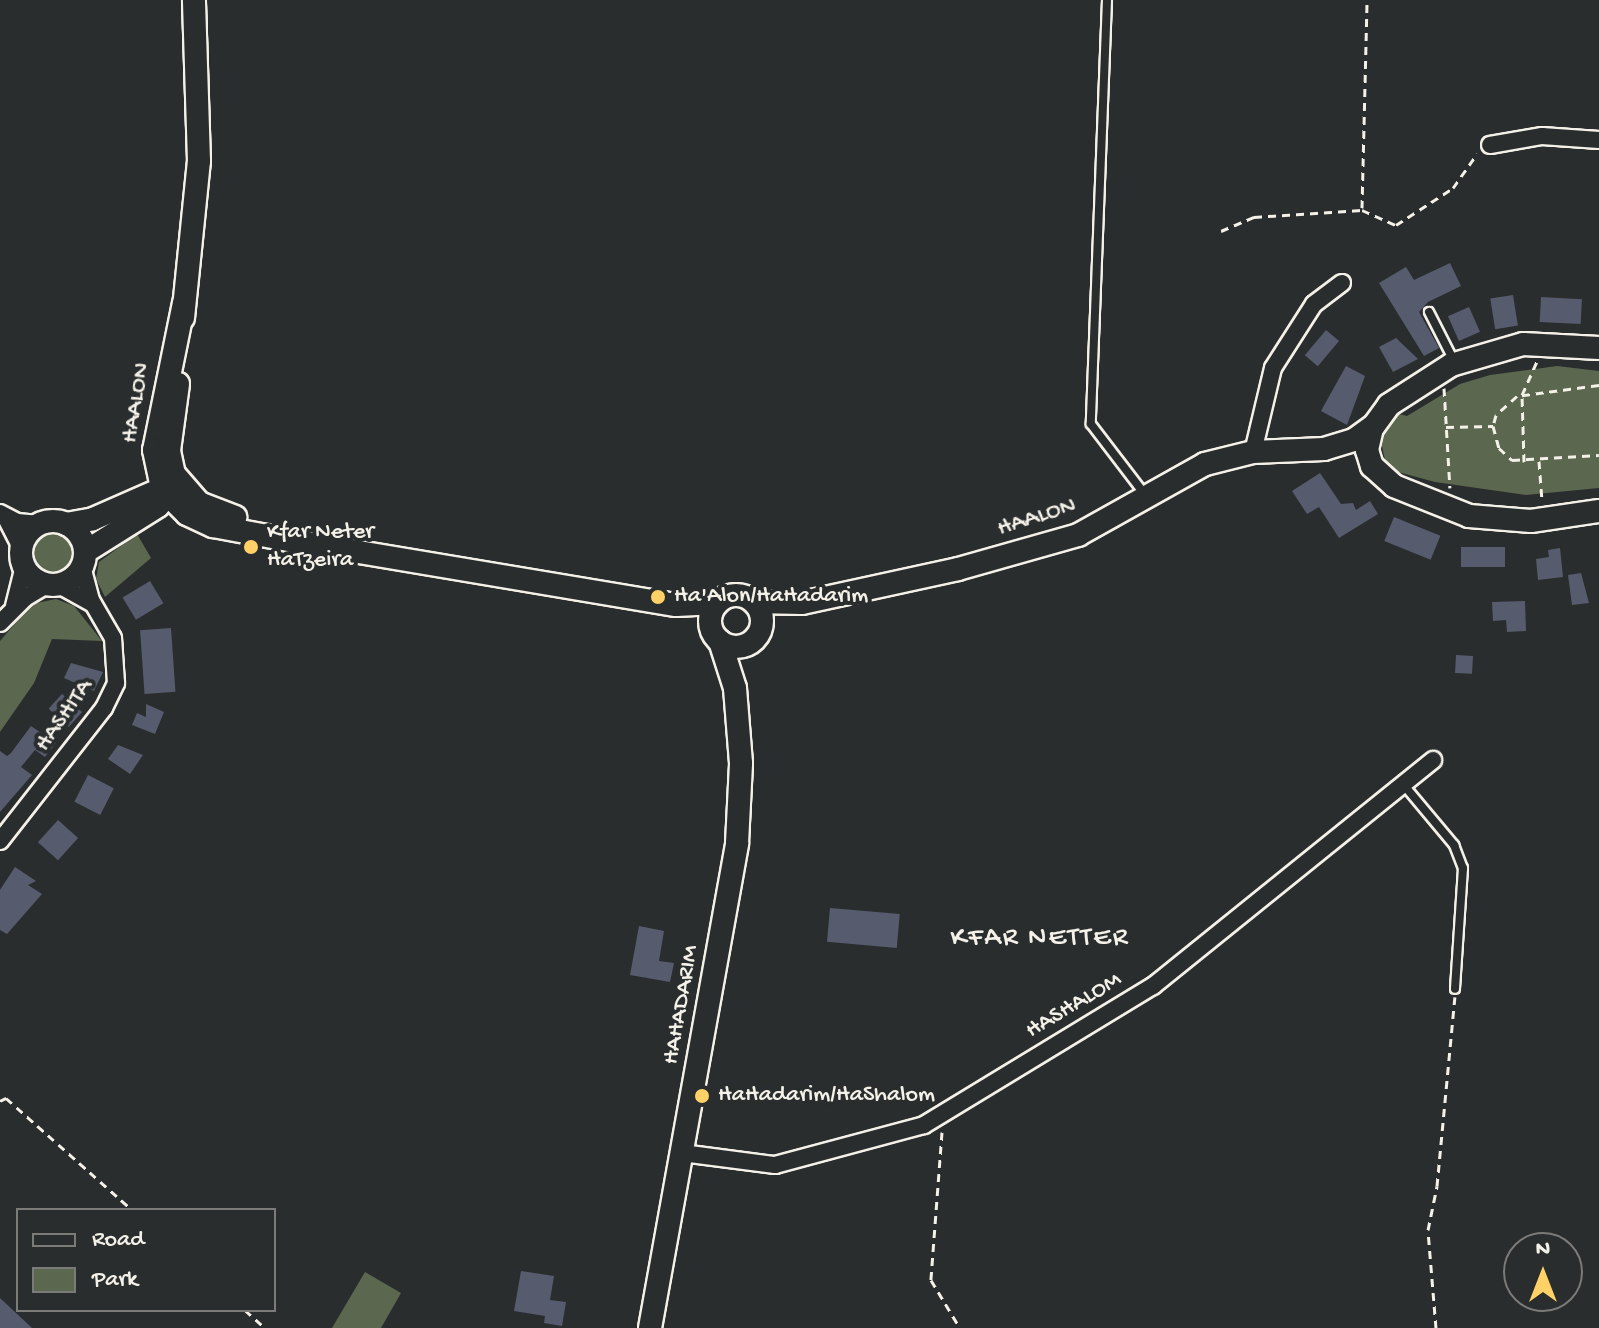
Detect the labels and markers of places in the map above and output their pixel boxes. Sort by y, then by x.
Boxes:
place label: Kfar Neter HaTzeira [267,519,374,575]
marker: Kfar Neter HaTzeira [242,538,260,556]
place label: Ha'Alon/HaHadarim [674,583,868,611]
marker: Ha'Alon/HaHadarim [649,588,667,606]
place label: HaHadarim/HaShalom [718,1082,935,1110]
marker: HaHadarim/HaShalom [693,1087,711,1105]

